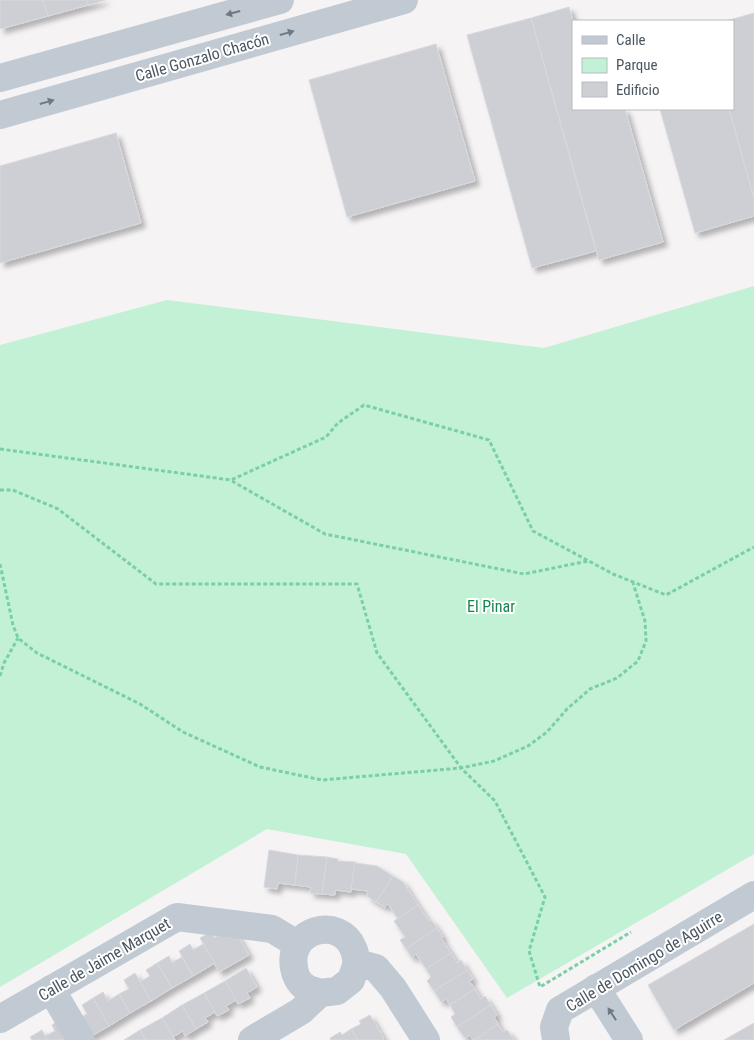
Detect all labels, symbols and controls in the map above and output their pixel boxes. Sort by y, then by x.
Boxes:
one-way arrow [225,9,240,17]
legend [572,20,734,110]
street label: Calle Gonzalo Chacón [133,29,271,86]
one-way arrow [280,29,295,37]
text: Calle [616,31,646,49]
text: Parque [616,56,658,74]
text: Edificio [616,81,659,99]
one-way arrow [40,97,55,105]
park label: El Pinar [467,597,515,616]
street label: Calle de Domingo de Aguirre [563,907,726,1016]
street label: Calle de Jaime Marquet [35,914,174,1005]
one-way arrow [608,1008,617,1021]

